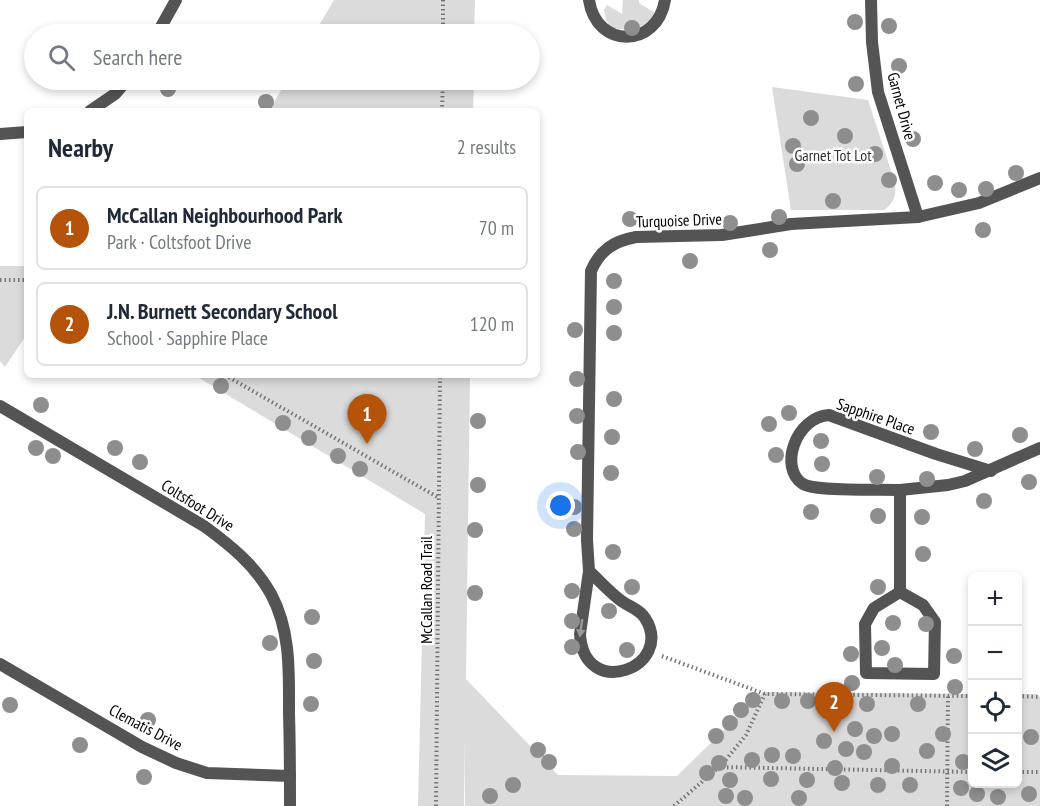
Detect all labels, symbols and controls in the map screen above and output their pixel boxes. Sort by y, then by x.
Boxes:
search box [24,24,540,90]
icon: search [45,41,78,74]
text: Search here [93,43,182,71]
street label: Garnet Drive [883,70,921,142]
text: Nearby [48,131,113,164]
text: 2 results [457,134,516,160]
park label: Garnet Tot Lot [794,145,872,165]
text: McCallan Neighbourhood Park [107,201,342,229]
street label: Turquoise Drive [636,209,722,231]
text: 1 [65,215,74,241]
text: 70 m [479,215,514,241]
text: Park · Coltsfoot Drive [107,229,251,255]
text: J.N. Burnett Secondary School [107,297,338,325]
text: 2 [65,311,74,337]
text: 120 m [470,311,514,337]
text: School · Sapphire Place [107,325,268,351]
street label: Sapphire Place [834,393,918,439]
pin: 1 [348,394,386,444]
street label: Coltsfoot Drive [158,475,238,535]
your location [546,491,575,520]
street label: McCallan Road Trail [416,536,436,644]
map controls [968,572,1022,788]
button: + [968,572,1022,626]
one-way arrow [577,619,586,638]
button: − [968,626,1022,680]
button: locate [968,680,1022,734]
pin: 2 [814,682,854,732]
street label: Clematis Drive [106,699,186,755]
button: layers [968,734,1022,788]

